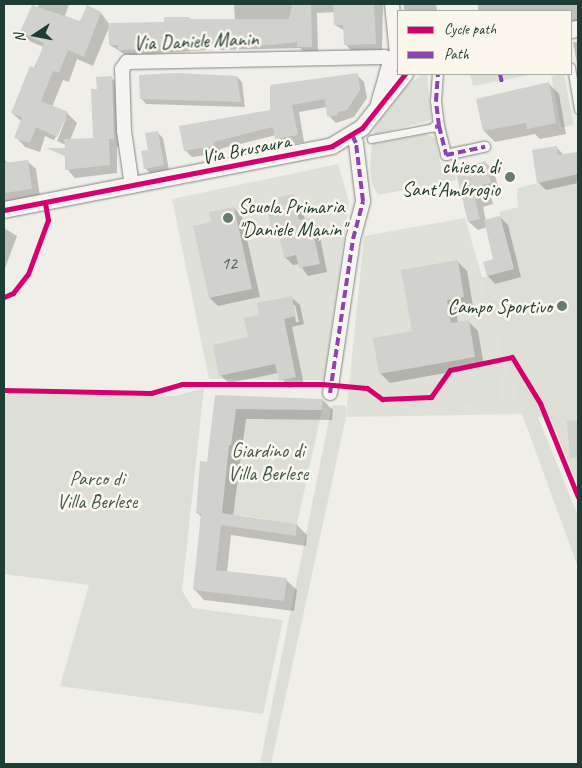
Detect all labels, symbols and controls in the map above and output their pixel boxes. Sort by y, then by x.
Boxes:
north arrow [10,10,60,60]
legend [397,10,572,75]
text: Cycle path [444,20,496,39]
street label: Via Daniele Manin [133,27,259,55]
text: N [11,32,29,44]
text: Path [444,45,469,64]
street label: Via Brusaura [200,129,292,169]
place label: chiesa di Sant'Ambrogio [402,154,500,201]
marker: chiesa di Sant'Ambrogio [504,171,516,183]
place label: Scuola Primaria "Daniele Manin" [238,195,347,242]
marker: Scuola Primaria "Daniele Manin" [222,212,234,224]
house number: 12 [221,252,237,274]
place label: Campo Sportivo [448,294,552,318]
marker: Campo Sportivo [556,300,568,312]
park label: Giardino di Villa Berlese [228,439,308,486]
park label: Parco di Villa Berlese [57,466,137,513]

